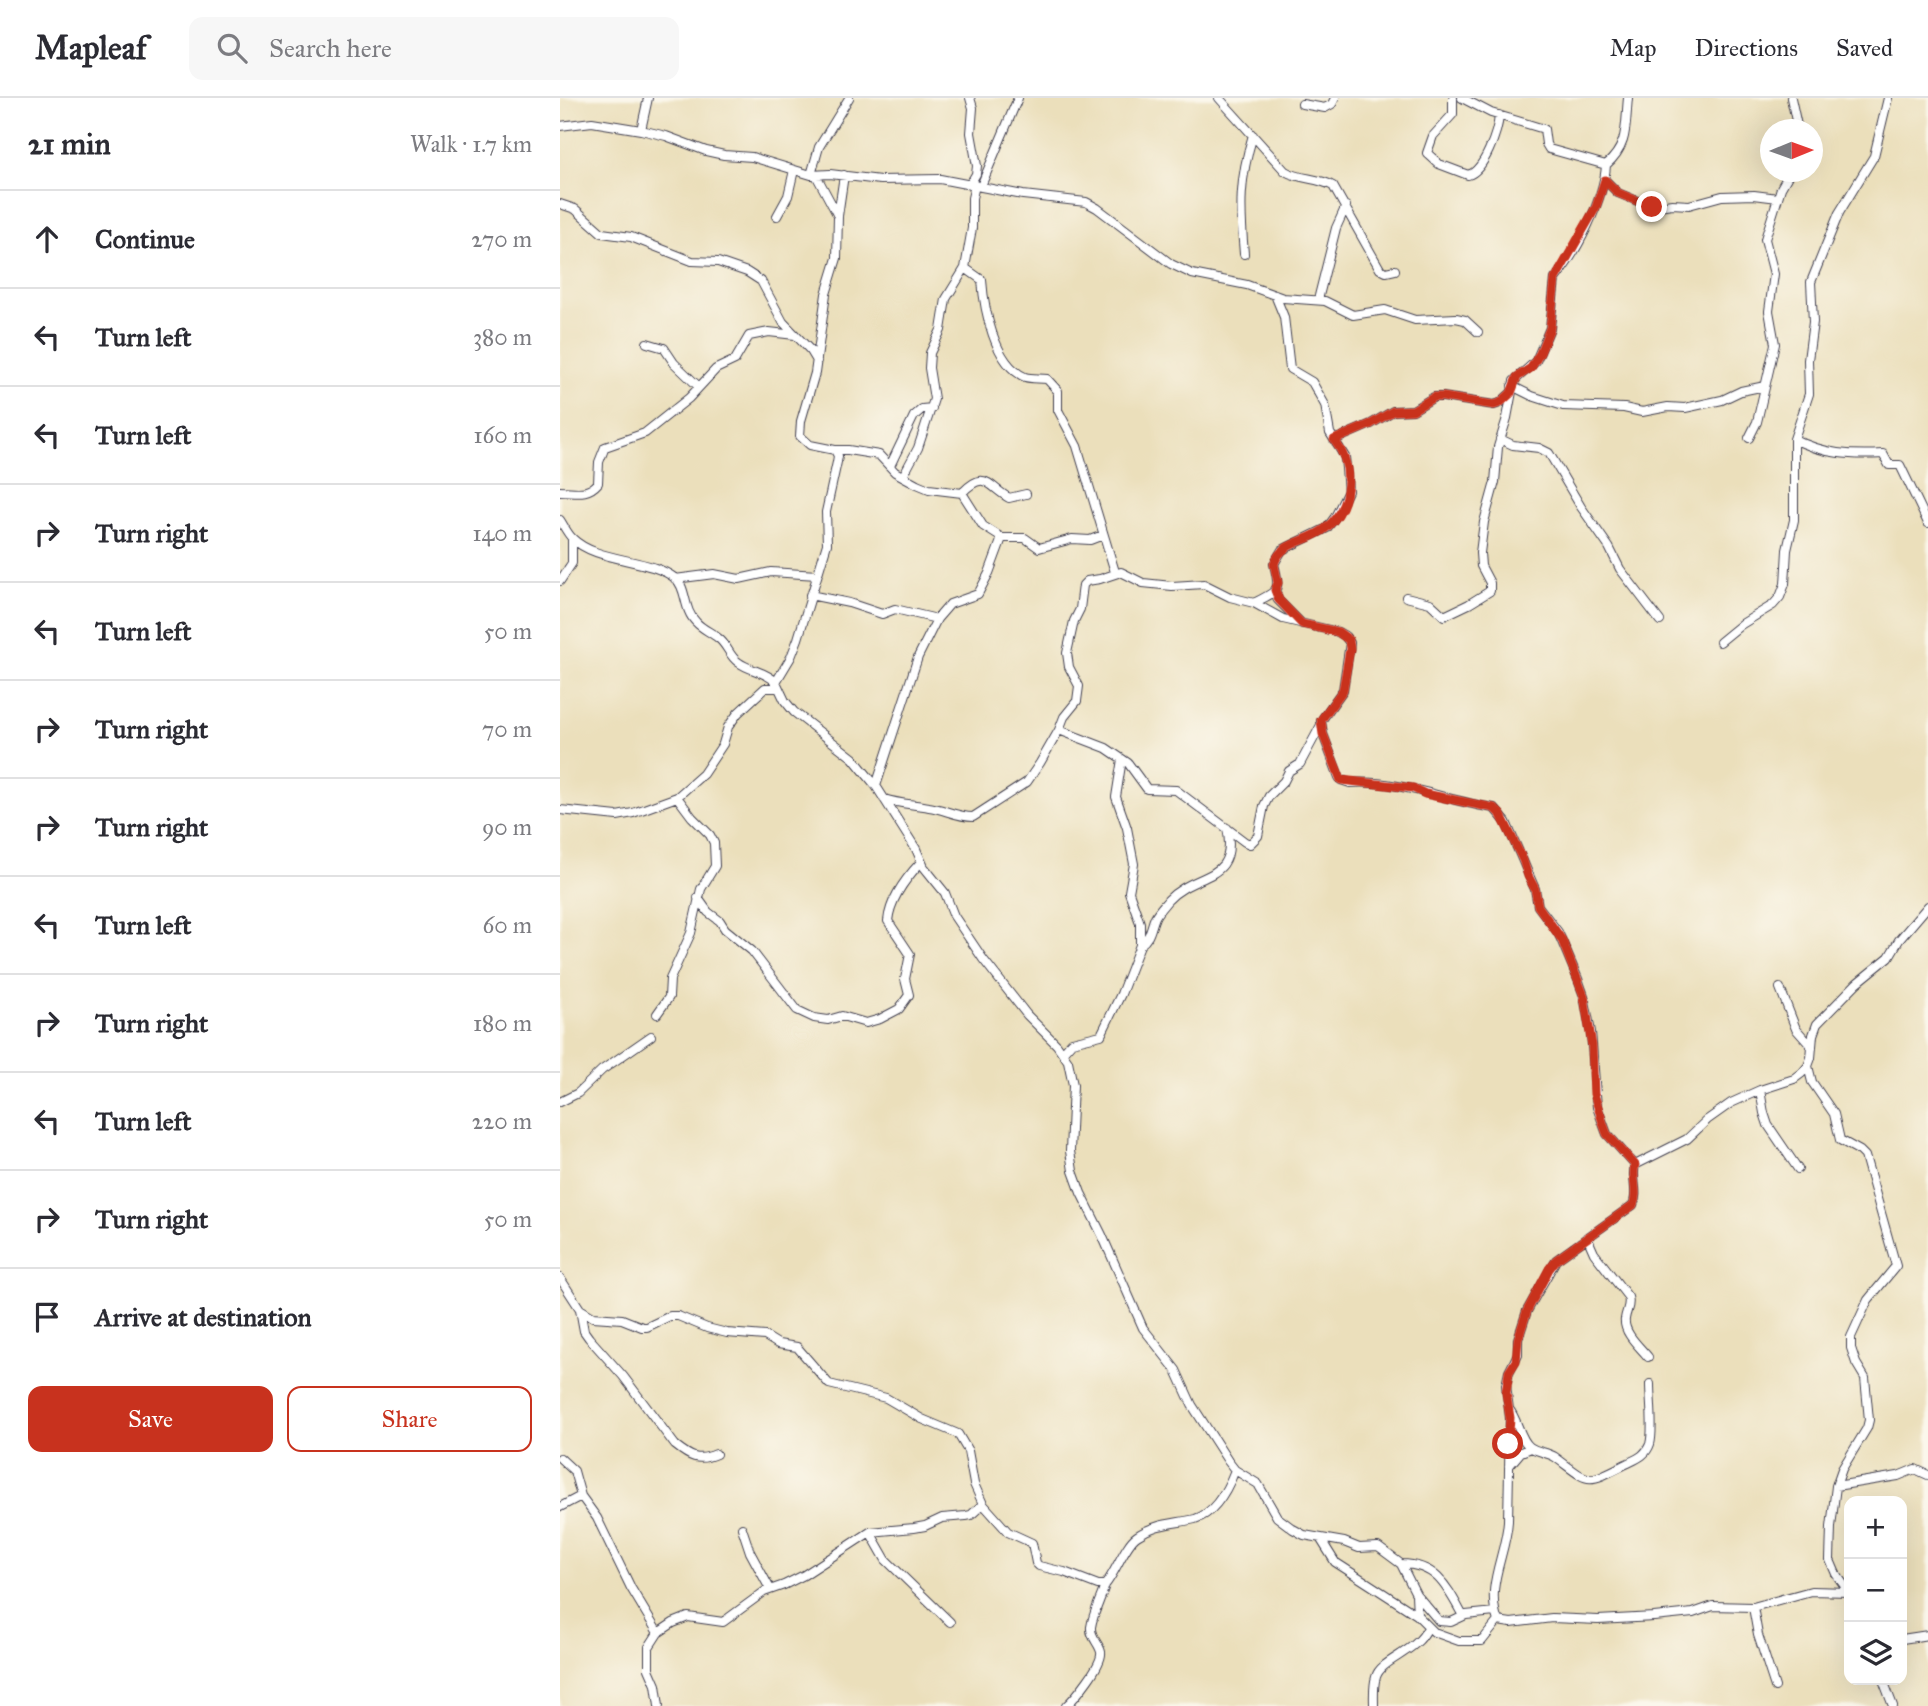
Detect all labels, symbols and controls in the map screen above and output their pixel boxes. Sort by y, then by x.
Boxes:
search box [189,17,679,80]
text: Mapleaf [35,28,147,68]
icon: search [213,29,251,67]
text: Search here [269,32,392,64]
text: Map [1610,33,1657,63]
text: Directions [1695,33,1798,63]
text: Saved [1836,33,1893,63]
north arrow [1760,119,1823,182]
text: 21 min [28,126,111,162]
text: Walk · 1.7 km [410,130,532,158]
route end [1636,191,1667,222]
icon: ahead [28,220,66,258]
text: Continue [95,223,195,255]
text: 270 m [471,225,532,253]
icon: left [28,318,66,356]
text: Turn left [95,321,191,353]
text: 380 m [473,323,532,351]
icon: left [28,416,66,454]
text: Turn left [95,419,191,451]
text: 160 m [474,421,532,449]
icon: right [28,514,66,552]
text: Turn right [95,517,208,549]
text: 140 m [472,519,532,547]
icon: left [28,612,66,650]
text: Turn left [95,615,191,647]
text: 50 m [484,617,532,645]
icon: right [28,710,66,748]
text: Turn right [95,713,208,745]
text: 70 m [482,715,532,743]
icon: right [28,808,66,846]
text: Turn right [95,811,208,843]
text: 90 m [482,813,532,841]
icon: left [28,906,66,944]
text: Turn left [95,909,191,941]
text: 60 m [483,911,532,939]
icon: right [28,1004,66,1042]
text: Turn right [95,1007,208,1039]
text: 180 m [473,1009,532,1037]
icon: left [28,1102,66,1140]
text: Turn left [95,1105,191,1137]
text: 220 m [472,1107,532,1135]
icon: right [28,1200,66,1238]
text: Turn right [95,1203,208,1235]
text: 50 m [484,1205,532,1233]
icon: arrive [28,1298,66,1336]
text: Arrive at destination [95,1301,312,1333]
button: Save [28,1386,273,1452]
button: Share [287,1386,532,1452]
route start [1492,1428,1523,1459]
map controls [1844,1496,1907,1685]
button: + [1844,1496,1907,1559]
button: − [1844,1559,1907,1622]
button: layers [1844,1622,1907,1685]

